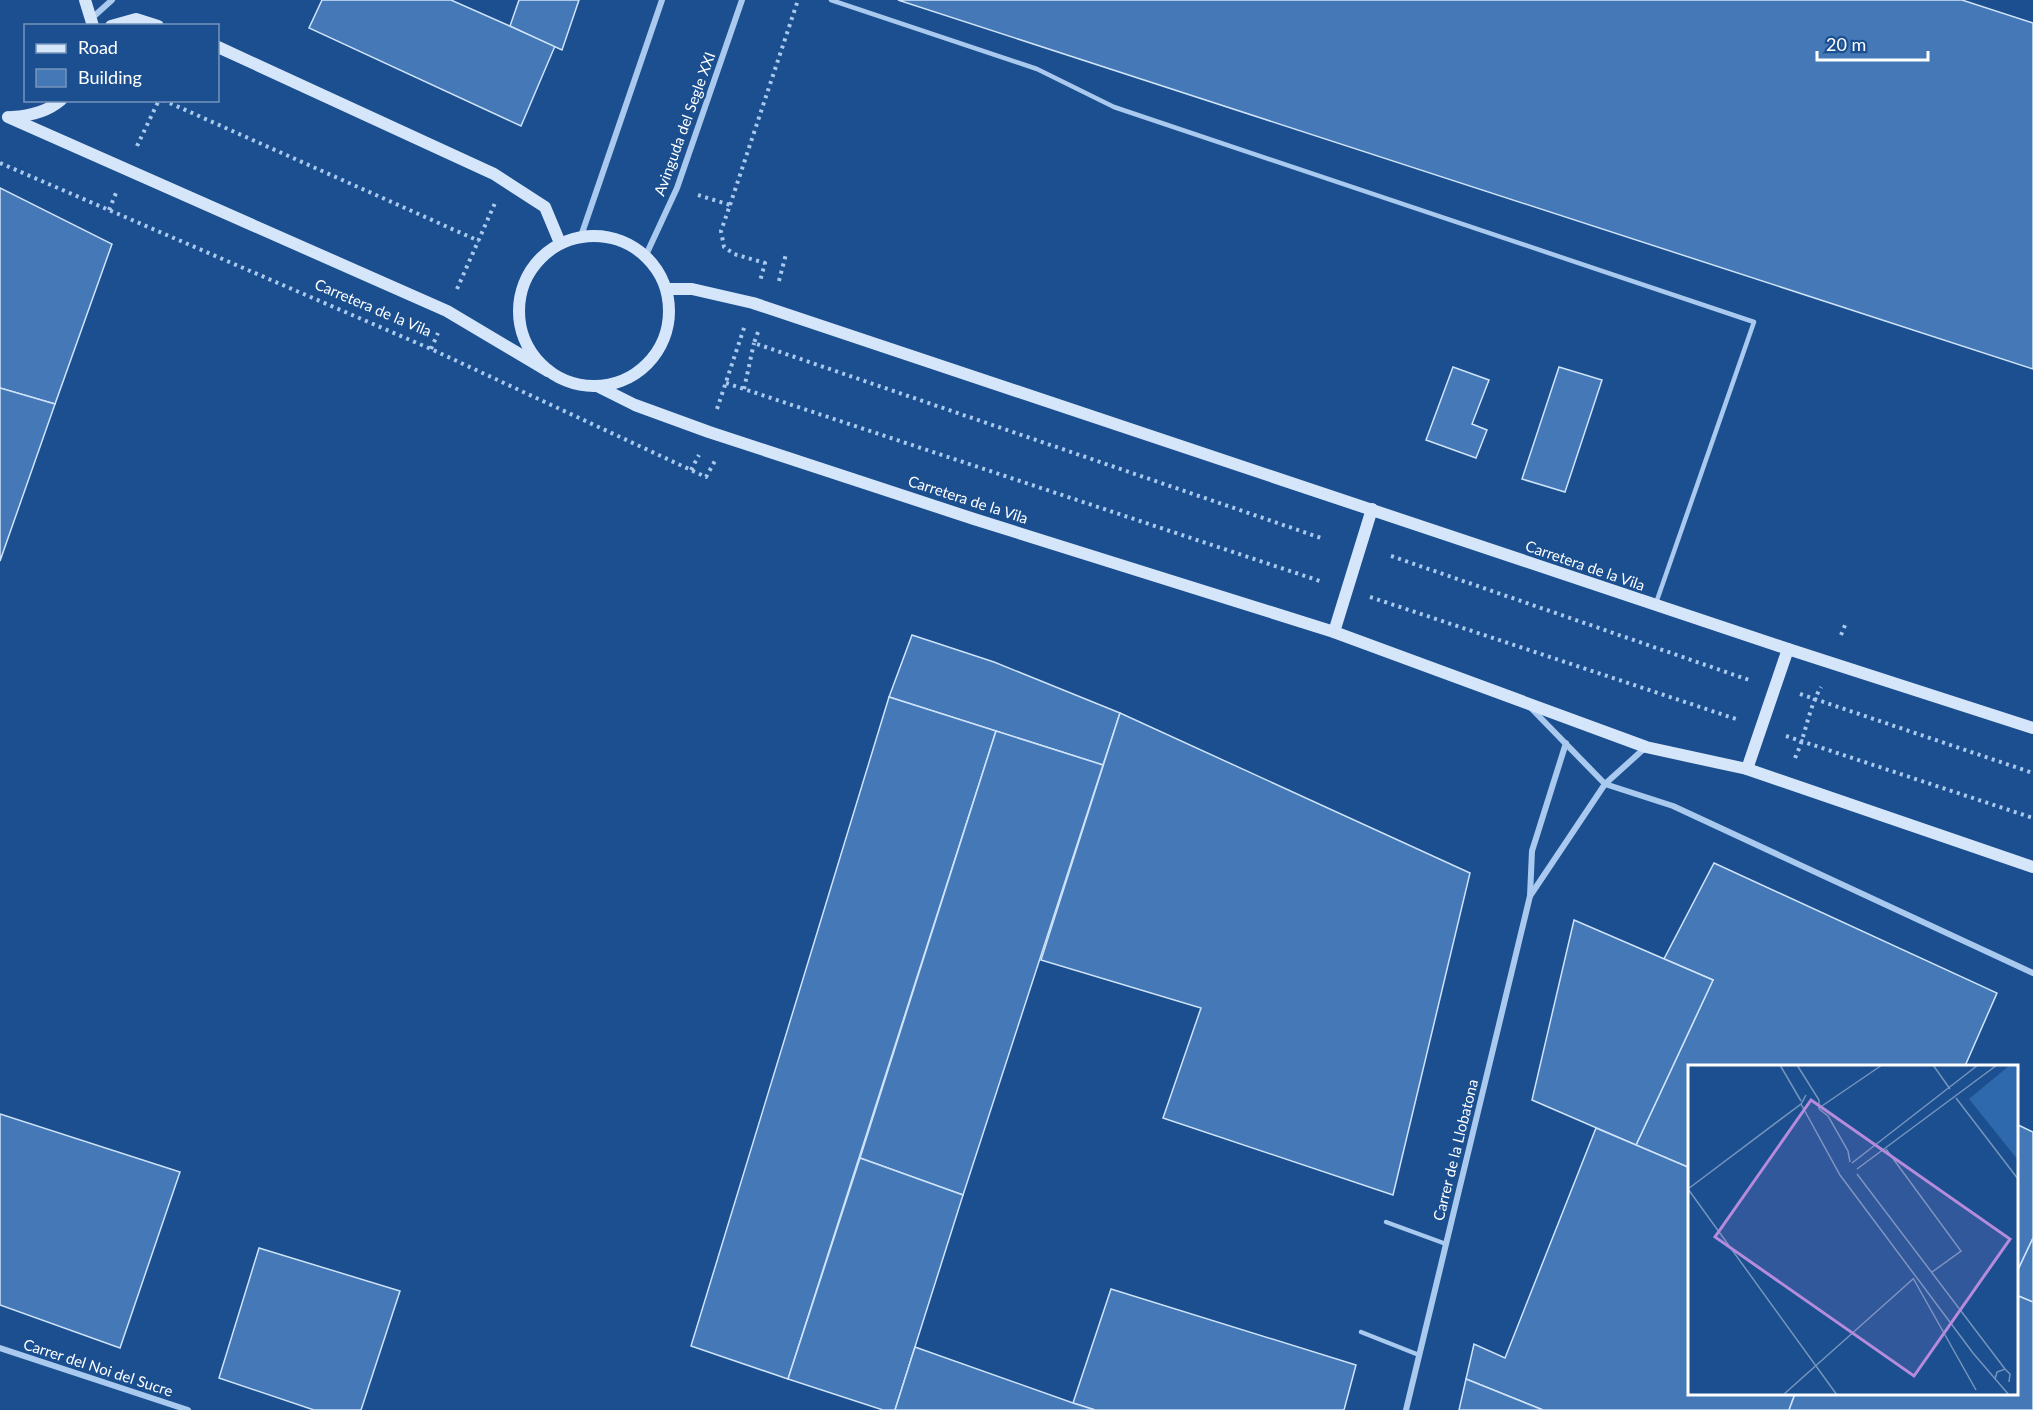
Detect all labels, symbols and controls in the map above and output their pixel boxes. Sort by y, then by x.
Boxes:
legend [24,24,219,102]
scale bar [1817,24,1928,62]
text: 20 m [1826,33,1866,55]
text: Road [78,36,118,58]
street label: Avinguda del Segle XXI [650,49,718,198]
text: Building [78,66,142,88]
street label: Carretera de la Vila [312,274,434,340]
street label: Carretera de la Vila [906,471,1031,527]
street label: Carretera de la Vila [1523,536,1647,594]
inset map [1688,1065,2018,1395]
street label: Carrer de la Llobatona [1429,1077,1481,1222]
street label: Carrer del Noi del Sucre [21,1334,175,1400]

